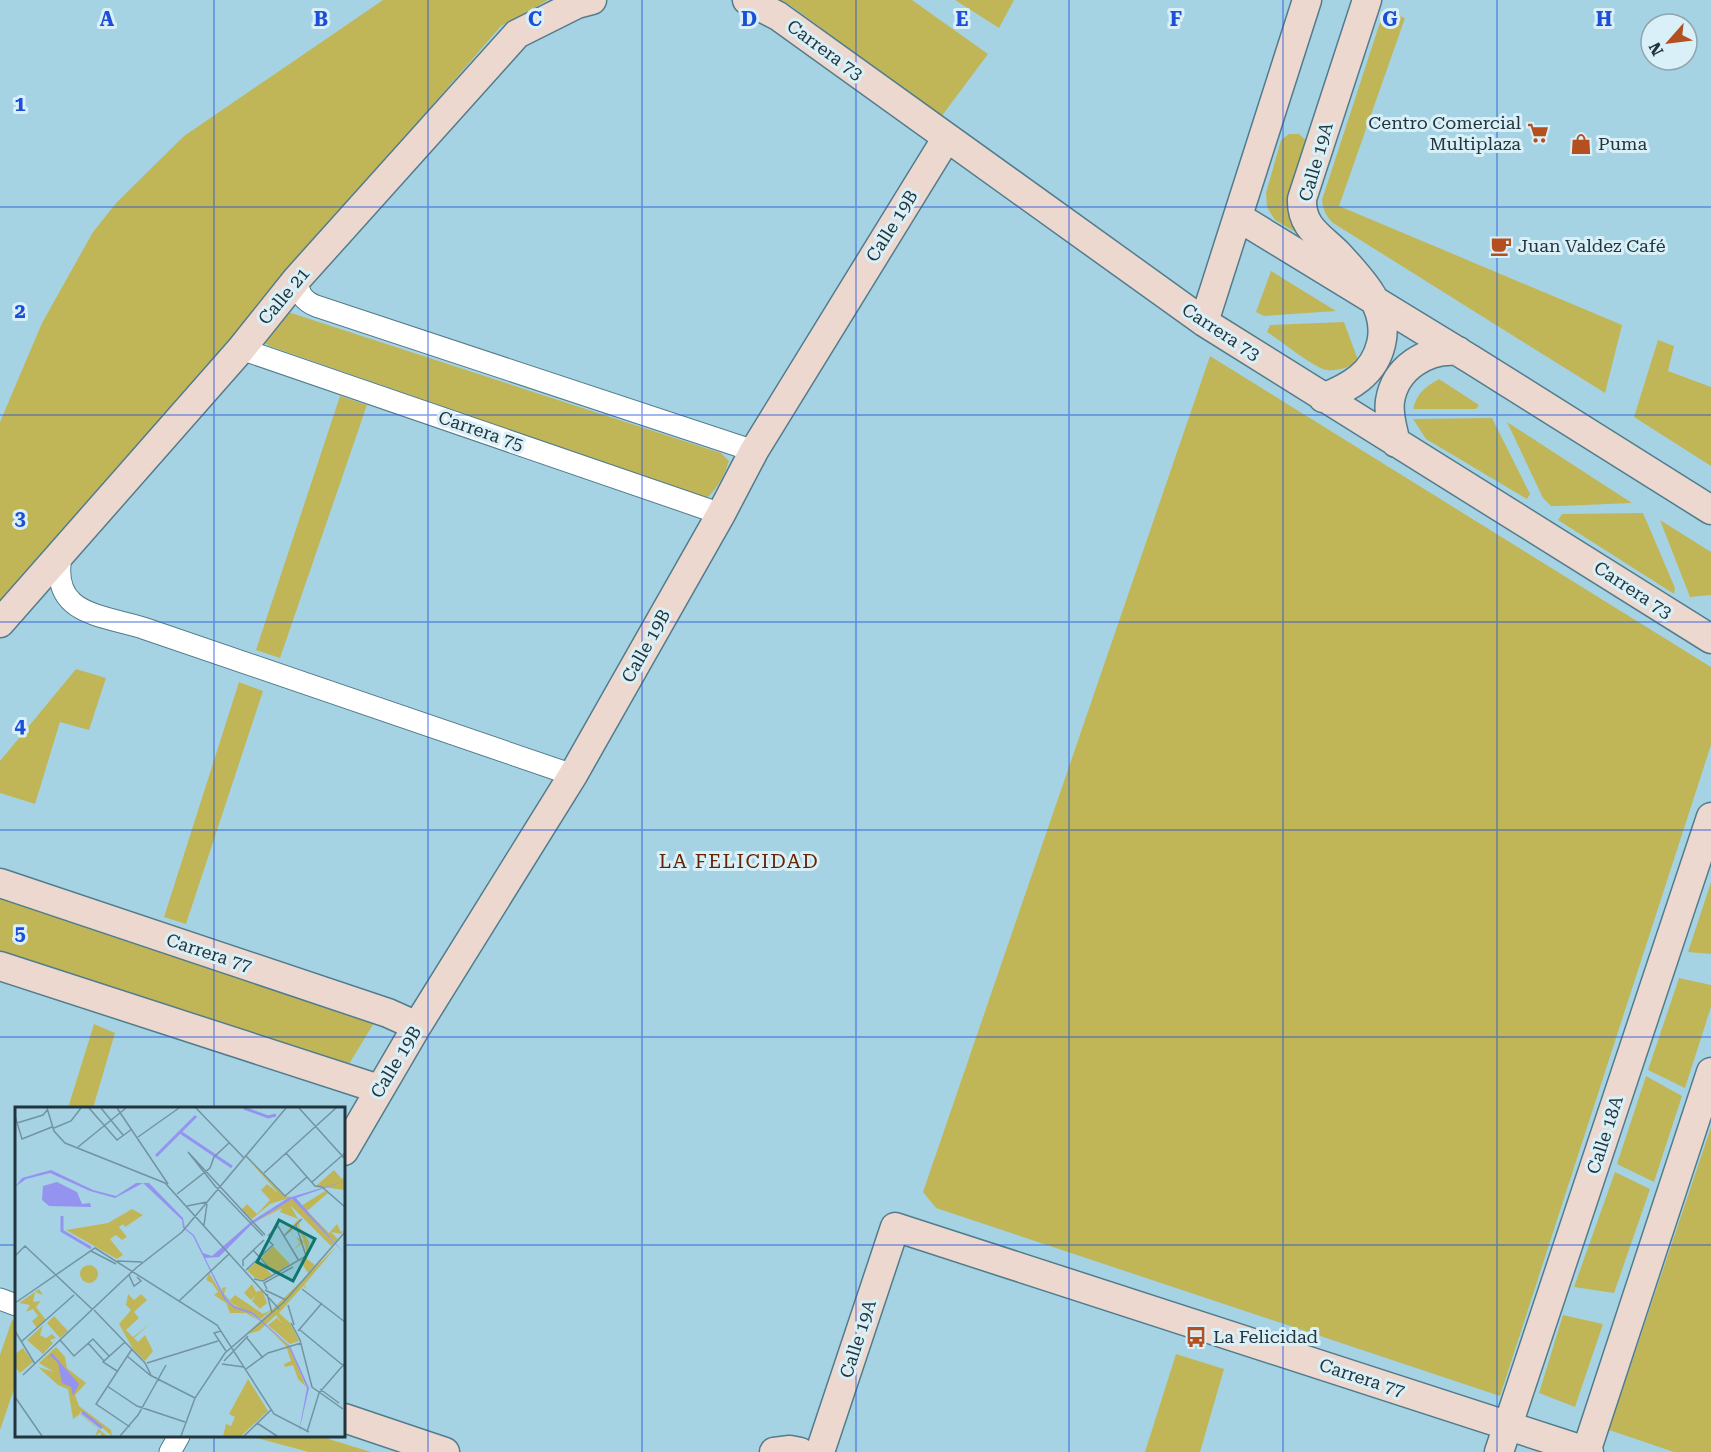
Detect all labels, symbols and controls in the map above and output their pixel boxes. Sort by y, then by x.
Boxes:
text: A [100,7,115,31]
text: B [314,7,328,31]
text: C [528,7,542,31]
text: D [741,7,757,31]
text: E [956,7,969,31]
text: F [1170,7,1182,31]
text: G [1382,7,1398,31]
text: H [1596,7,1612,31]
north arrow [1639,12,1699,72]
street label: Carrera 73 [783,15,867,84]
text: N [1645,39,1667,59]
text: 1 [14,92,26,116]
place label: Centro Comercial Multiplaza [1368,112,1521,154]
street label: Calle 19A [1294,120,1337,204]
supermarket icon: Centro Comercial Multiplaza [1526,121,1550,145]
shop icon: Puma [1569,132,1593,156]
place label: Puma [1598,133,1647,154]
street label: Calle 19B [861,186,922,265]
cafe icon: Juan Valdez Café [1489,234,1513,258]
place label: Juan Valdez Café [1518,235,1666,256]
street label: Calle 21 [254,263,314,329]
text: 2 [14,299,26,323]
street label: Carrera 73 [1178,299,1264,365]
street label: Carrera 75 [436,406,527,455]
text: 3 [14,506,26,530]
street label: Carrera 73 [1590,557,1676,623]
street label: Calle 19B [617,605,674,686]
text: 4 [14,714,26,738]
district label: LA FELICIDAD [659,849,819,873]
text: 5 [14,921,26,945]
street label: Carrera 77 [164,929,255,976]
street label: Calle 19B [366,1022,425,1102]
street label: Calle 18A [1582,1093,1627,1177]
inset map [15,1107,345,1437]
street label: Calle 19A [835,1297,880,1381]
bus stop icon: La Felicidad [1184,1325,1208,1349]
place label: La Felicidad [1213,1326,1319,1347]
street label: Carrera 77 [1317,1354,1408,1401]

